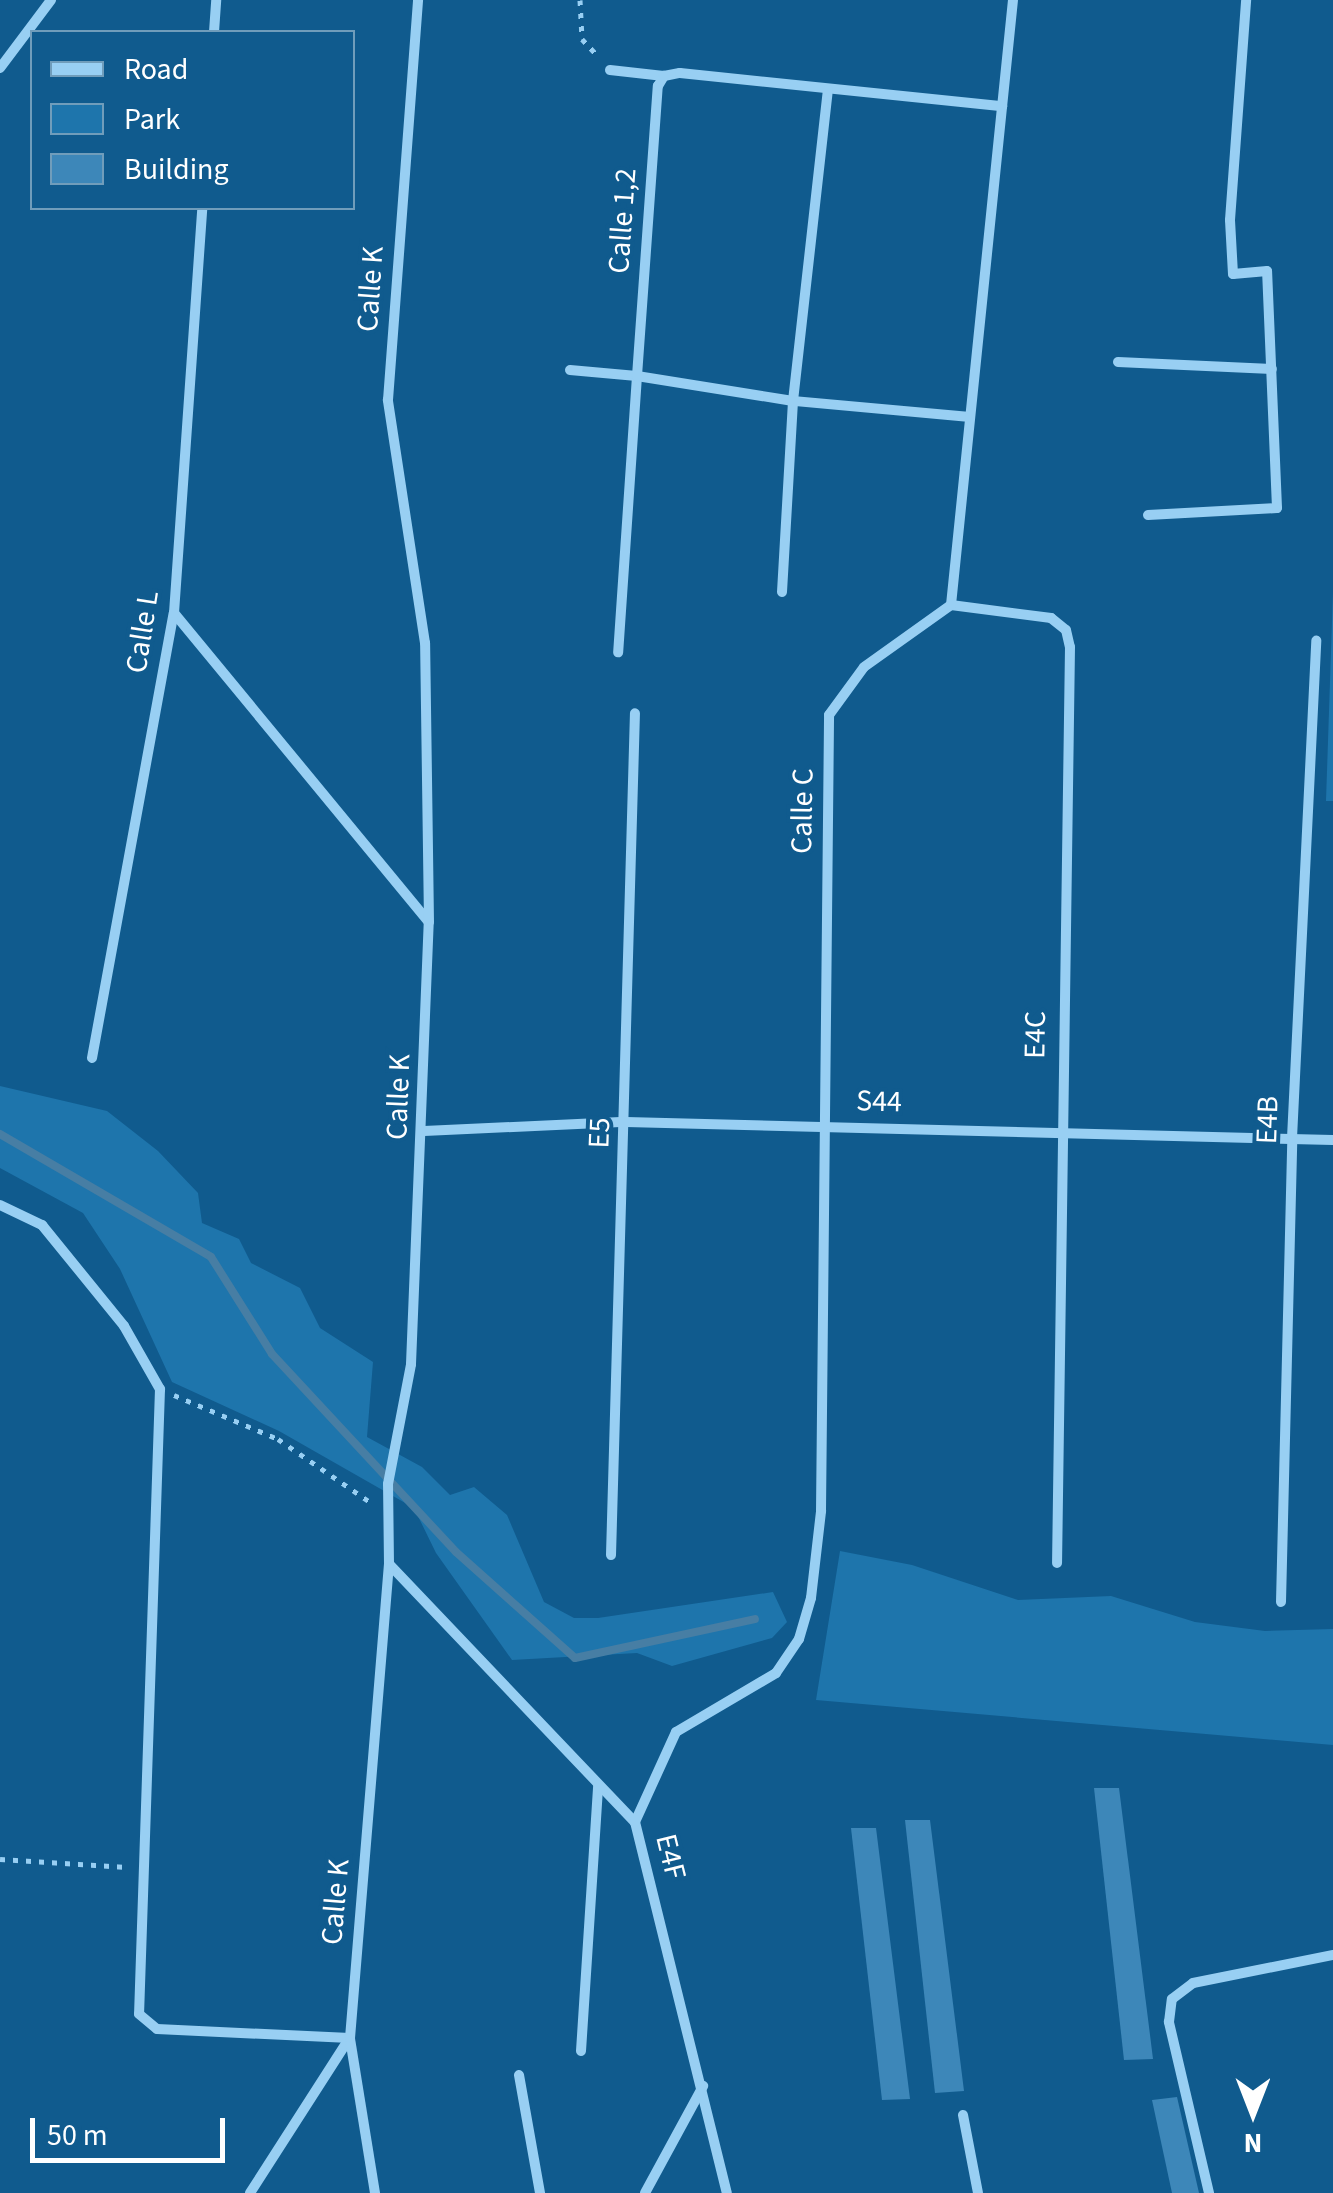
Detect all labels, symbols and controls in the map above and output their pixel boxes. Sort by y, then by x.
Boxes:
legend [30,30,355,210]
text: Road [124,48,188,91]
text: Park [124,98,180,141]
text: Building [124,148,229,191]
street label: Calle 1,2 [601,167,645,275]
street label: Calle K [350,245,392,333]
street label: Calle L [119,588,167,676]
street label: Calle C [784,768,822,854]
street label: E4C [1018,1011,1054,1059]
street label: Calle K [380,1053,418,1141]
street label: S44 [856,1084,902,1120]
street label: E4B [1249,1095,1287,1145]
street label: E5 [581,1117,619,1149]
street label: E4F [647,1831,693,1883]
street label: Calle K [314,1858,358,1946]
north arrow [1203,2063,1303,2163]
scale bar [35,2098,230,2160]
text: 50 m [47,2114,108,2157]
text: N [1244,2123,1262,2163]

